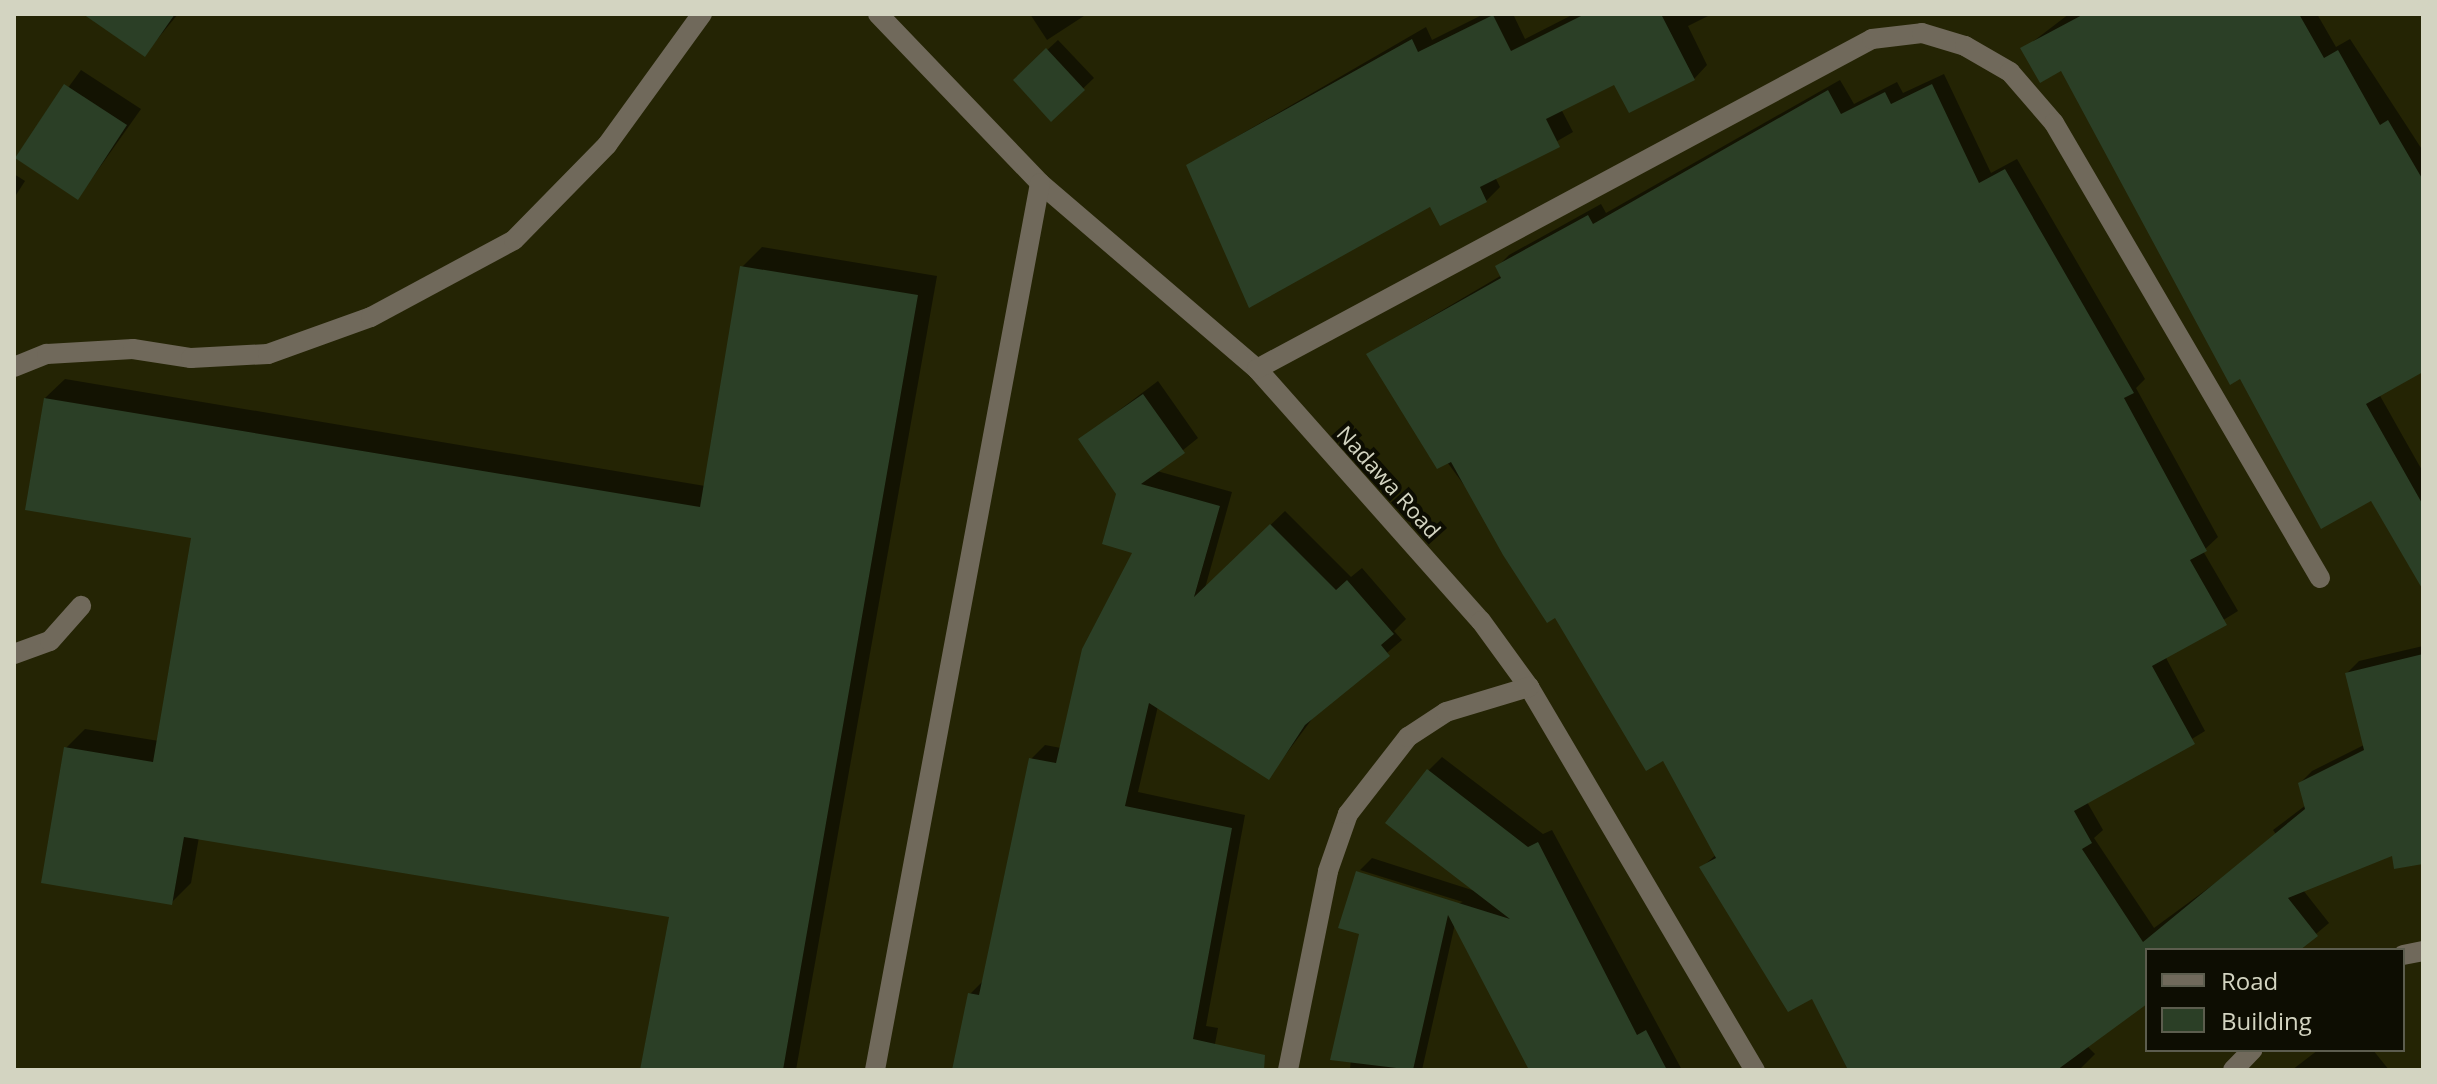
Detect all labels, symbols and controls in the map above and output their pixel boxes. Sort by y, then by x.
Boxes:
street label: Nadawa Road [1332,420,1446,544]
legend [2145,948,2405,1052]
text: Road [2221,964,2278,997]
text: Building [2221,1004,2312,1037]

